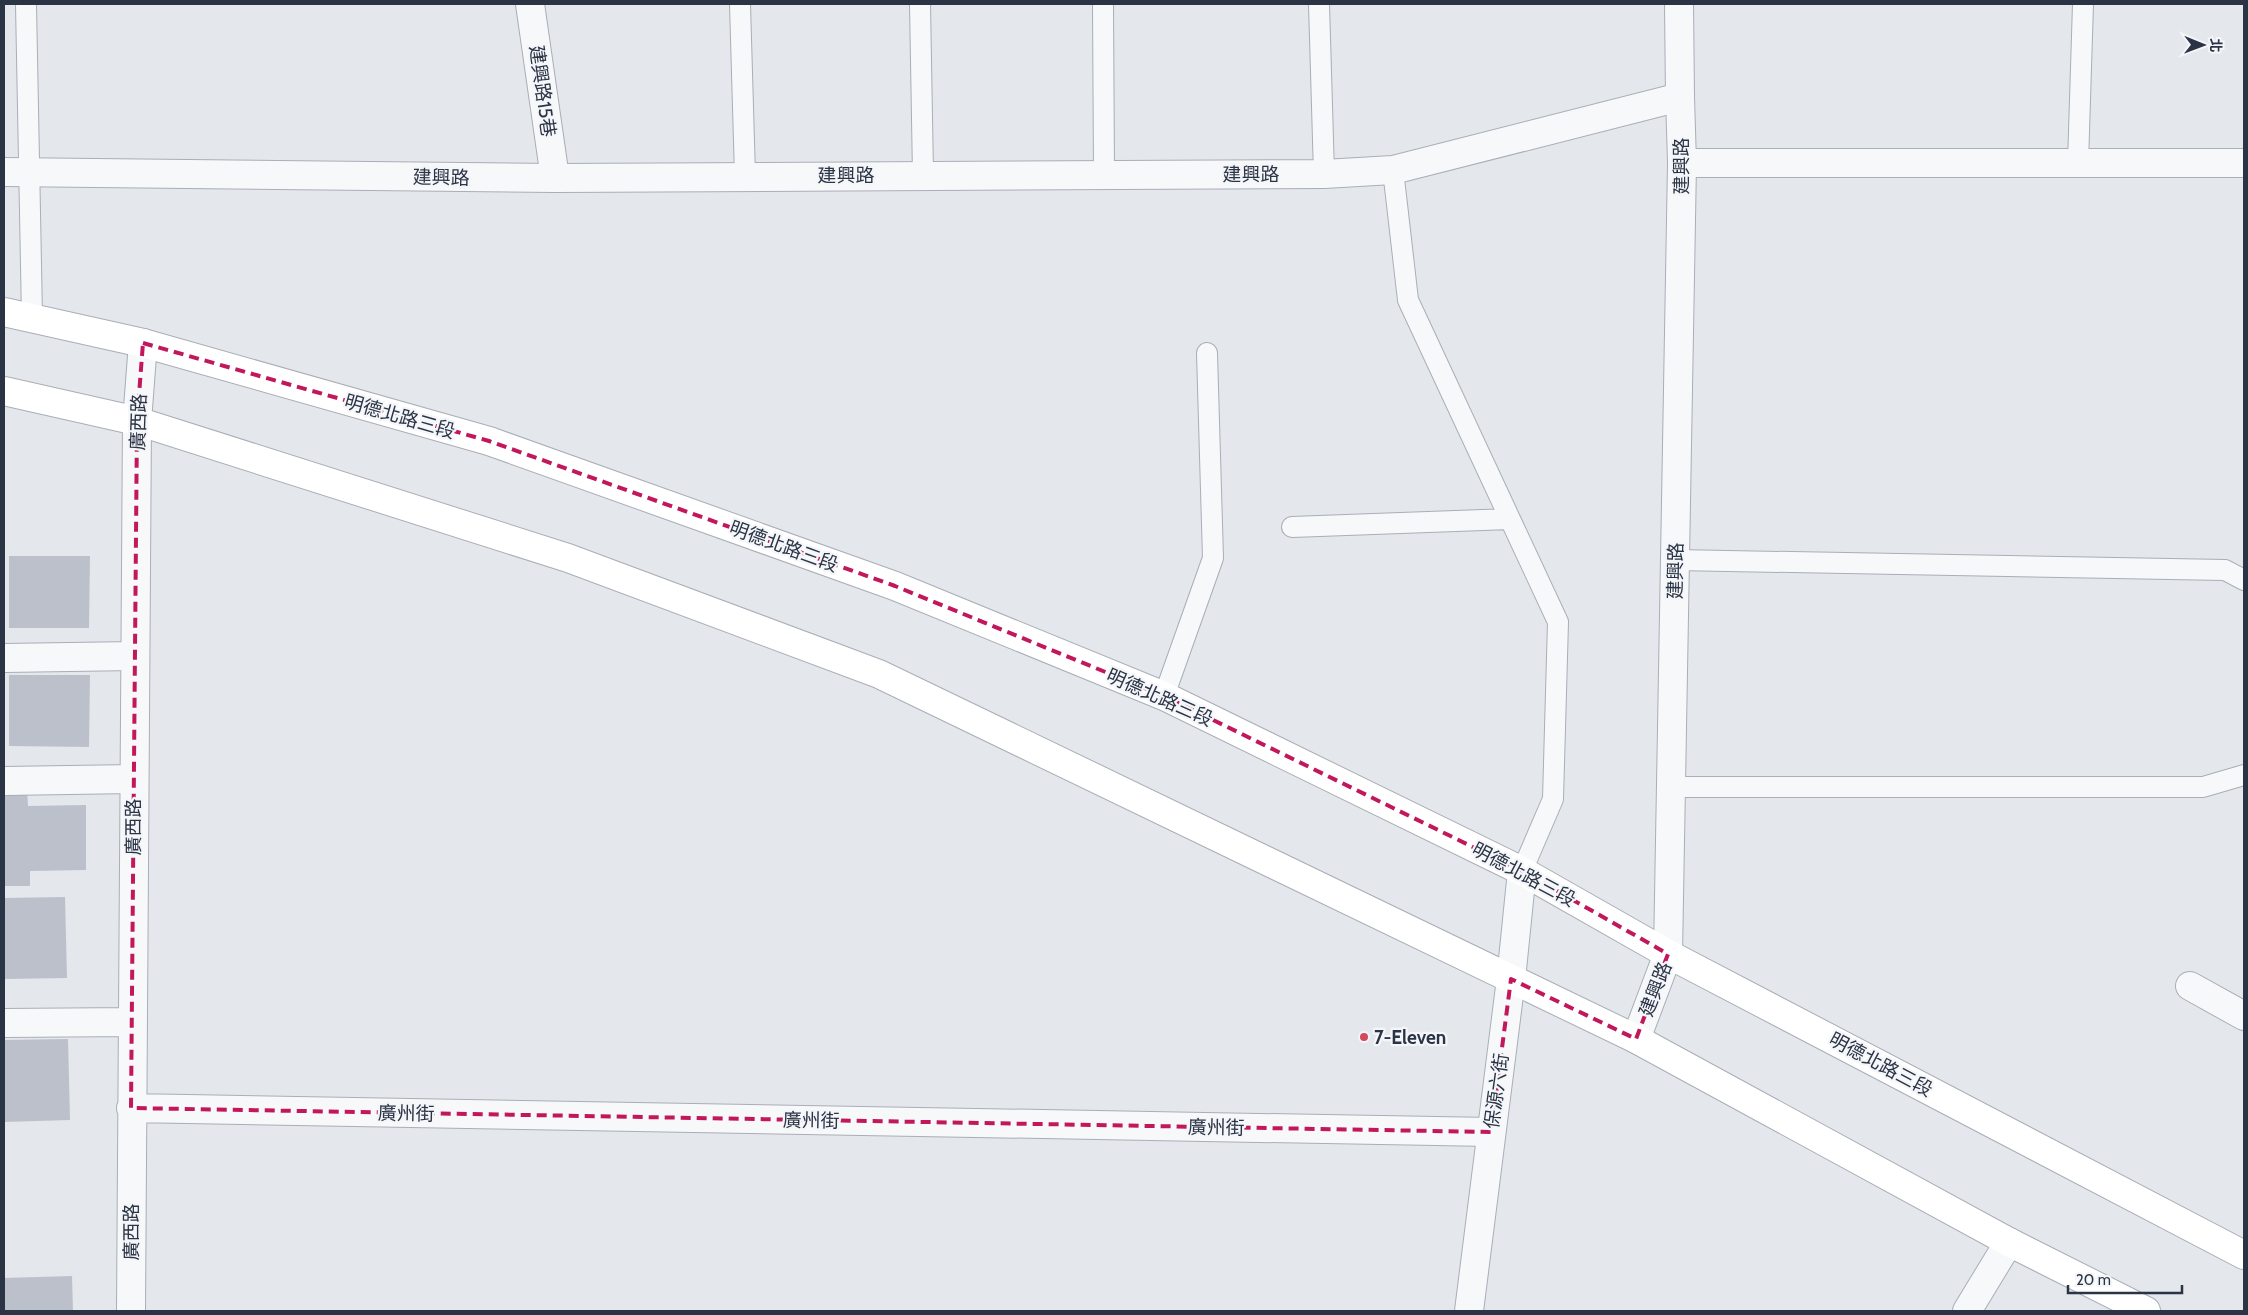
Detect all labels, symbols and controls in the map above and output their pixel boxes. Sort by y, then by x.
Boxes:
north arrow [2178,20,2228,70]
text: 北 [2207,38,2225,52]
street label: 建興路15巷 [525,44,560,138]
street label: 建興路 [1670,137,1693,195]
street label: 建興路 [1222,163,1280,186]
street label: 建興路 [817,164,875,187]
street label: 建興路 [412,166,470,189]
street label: 明德北路三段 [342,390,458,443]
street label: 廣西路 [126,393,151,451]
street label: 明德北路三段 [726,516,841,577]
street label: 建興路 [1664,542,1687,600]
street label: 明德北路三段 [1103,664,1217,731]
street label: 廣西路 [122,798,145,856]
street label: 明德北路三段 [1468,838,1579,911]
street label: 建興路 [1635,958,1676,1020]
place label: 7-Eleven [1374,1026,1446,1049]
street label: 明德北路三段 [1825,1028,1936,1101]
marker: 7-Eleven [1358,1031,1370,1043]
street label: 保源六街 [1480,1052,1513,1130]
street label: 廣州街 [377,1102,435,1125]
street label: 廣州街 [782,1109,840,1132]
street label: 廣州街 [1187,1116,1245,1139]
street label: 廣西路 [120,1203,143,1261]
scale bar [2068,1262,2182,1294]
text: 20 m [2076,1271,2111,1289]

